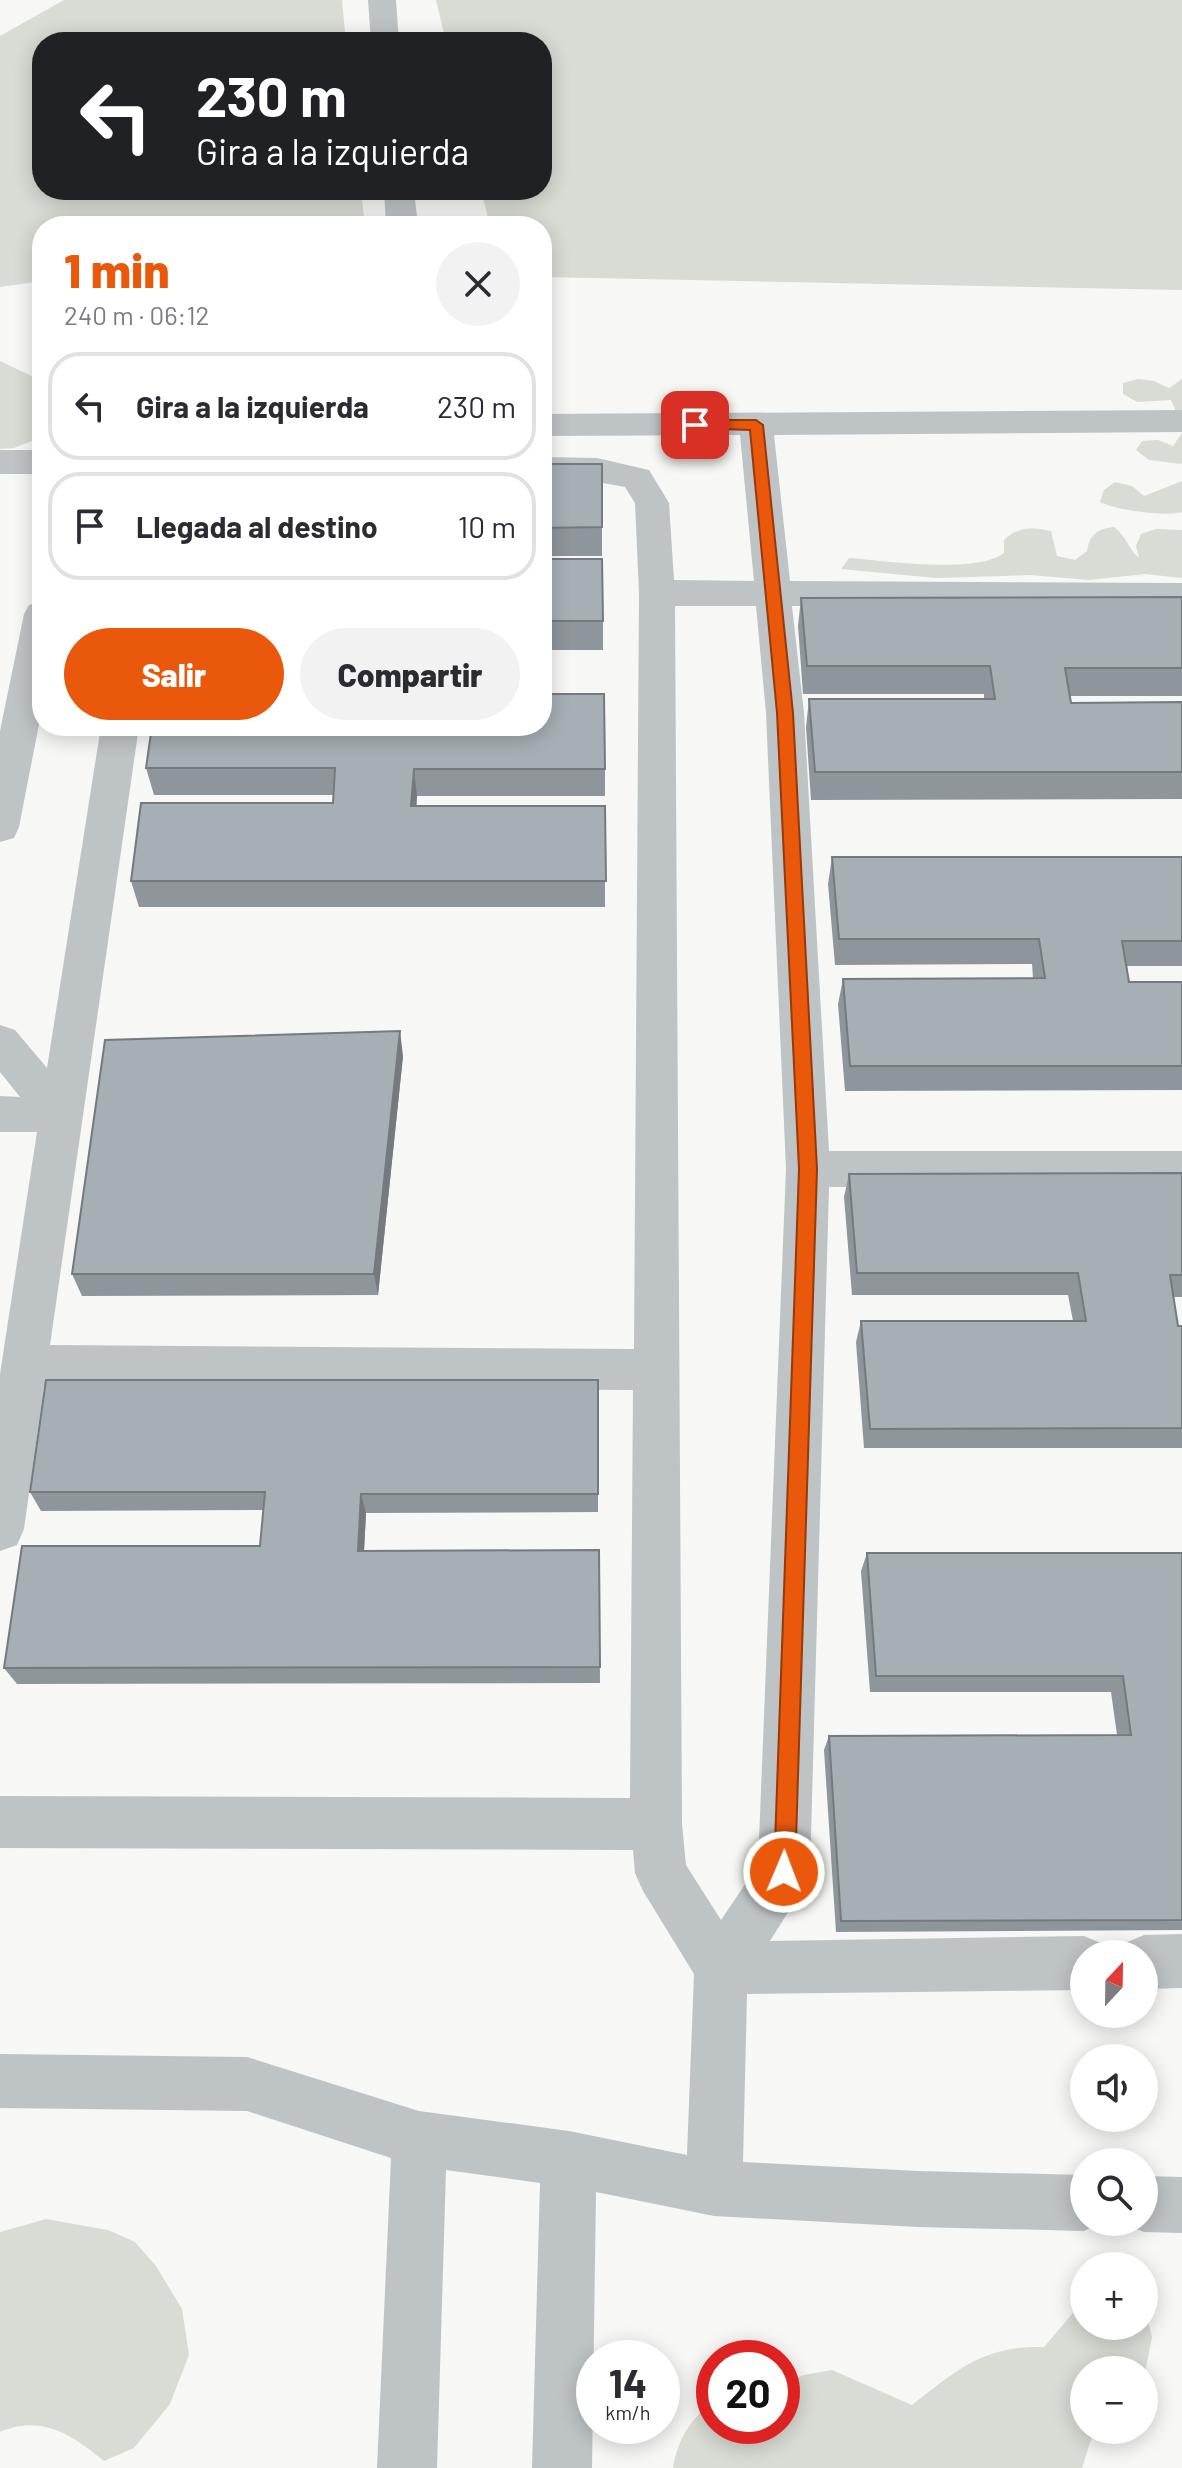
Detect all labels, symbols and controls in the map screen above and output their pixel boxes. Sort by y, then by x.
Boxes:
text: 230 m [196,61,347,128]
icon: left [64,64,168,168]
text: Gira a la izquierda [196,129,469,172]
text: 1 min [64,240,170,298]
button: close [436,242,520,326]
text: 240 m · 06:12 [64,299,209,330]
icon: left [68,384,112,428]
text: Gira a la izquierda [136,388,369,424]
text: 230 m [437,388,516,424]
pin [661,391,729,459]
icon: arrive [673,403,717,447]
icon: arrive [68,504,112,548]
text: Llegada al destino [136,508,378,544]
text: 10 m [458,508,516,544]
button: Salir [64,628,284,720]
button: Compartir [300,628,520,720]
position arrow [742,1830,826,1914]
north arrow [1070,1940,1158,2028]
map controls [1070,1940,1158,2444]
button: sound [1070,2044,1158,2132]
button: search [1070,2148,1158,2236]
button: + [1070,2252,1158,2340]
speed limit sign: 20 [696,2340,800,2444]
button: − [1070,2356,1158,2444]
text: 14 [609,2358,647,2406]
text: km/h [605,2400,651,2424]

